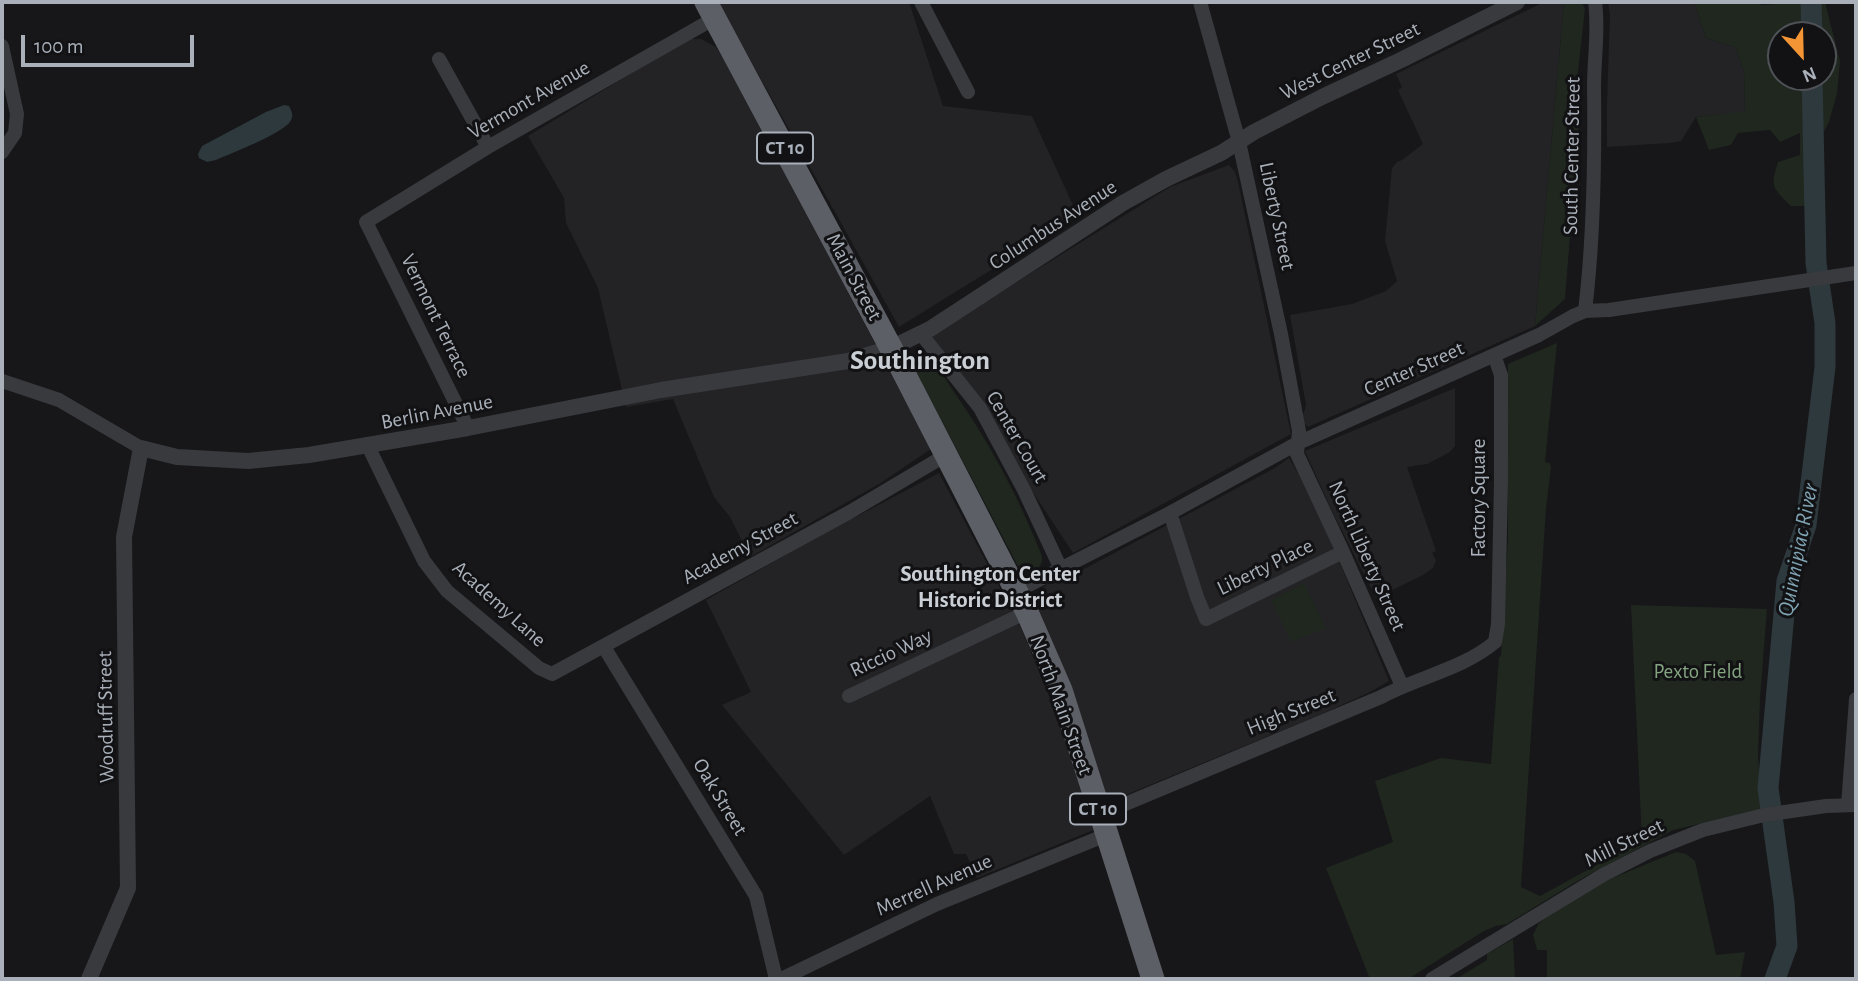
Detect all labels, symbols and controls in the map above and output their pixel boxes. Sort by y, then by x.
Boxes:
street label: West Center Street [1276,16,1424,106]
scale bar [24,21,198,65]
north arrow [1767,21,1837,91]
text: 100 m [34,36,84,57]
street label: Vermont Avenue [464,55,594,145]
text: N [1800,63,1819,85]
street label: South Center Street [1558,77,1586,235]
road number: CT 10 [757,132,813,164]
street label: Liberty Street [1253,160,1301,272]
street label: Columbus Avenue [984,174,1122,276]
street label: Main Street [821,229,887,325]
street label: Vermont Terrace [395,250,477,382]
street label: Center Street [1360,336,1468,402]
district label: Southington [850,344,990,378]
street label: Center Court [981,386,1053,488]
street label: Berlin Avenue [379,389,495,435]
street label: Factory Square [1466,438,1492,558]
street label: North Liberty Street [1323,477,1411,635]
water label: Quinnipiac River [1772,481,1824,619]
street label: Academy Street [678,506,802,590]
street label: Liberty Place [1213,533,1317,601]
street label: Academy Lane [447,555,551,653]
district label: Southington Center Historic District [900,560,1080,614]
street label: Riccio Way [846,623,936,683]
street label: North Main Street [1024,632,1098,778]
street label: Woodruff Street [92,651,120,783]
park label: Pexto Field [1654,659,1742,685]
street label: High Street [1243,683,1339,741]
street label: Oak Street [687,754,753,840]
road number: CT 10 [1070,794,1126,824]
street label: Mill Street [1580,813,1668,873]
street label: Merrell Avenue [872,848,996,922]

